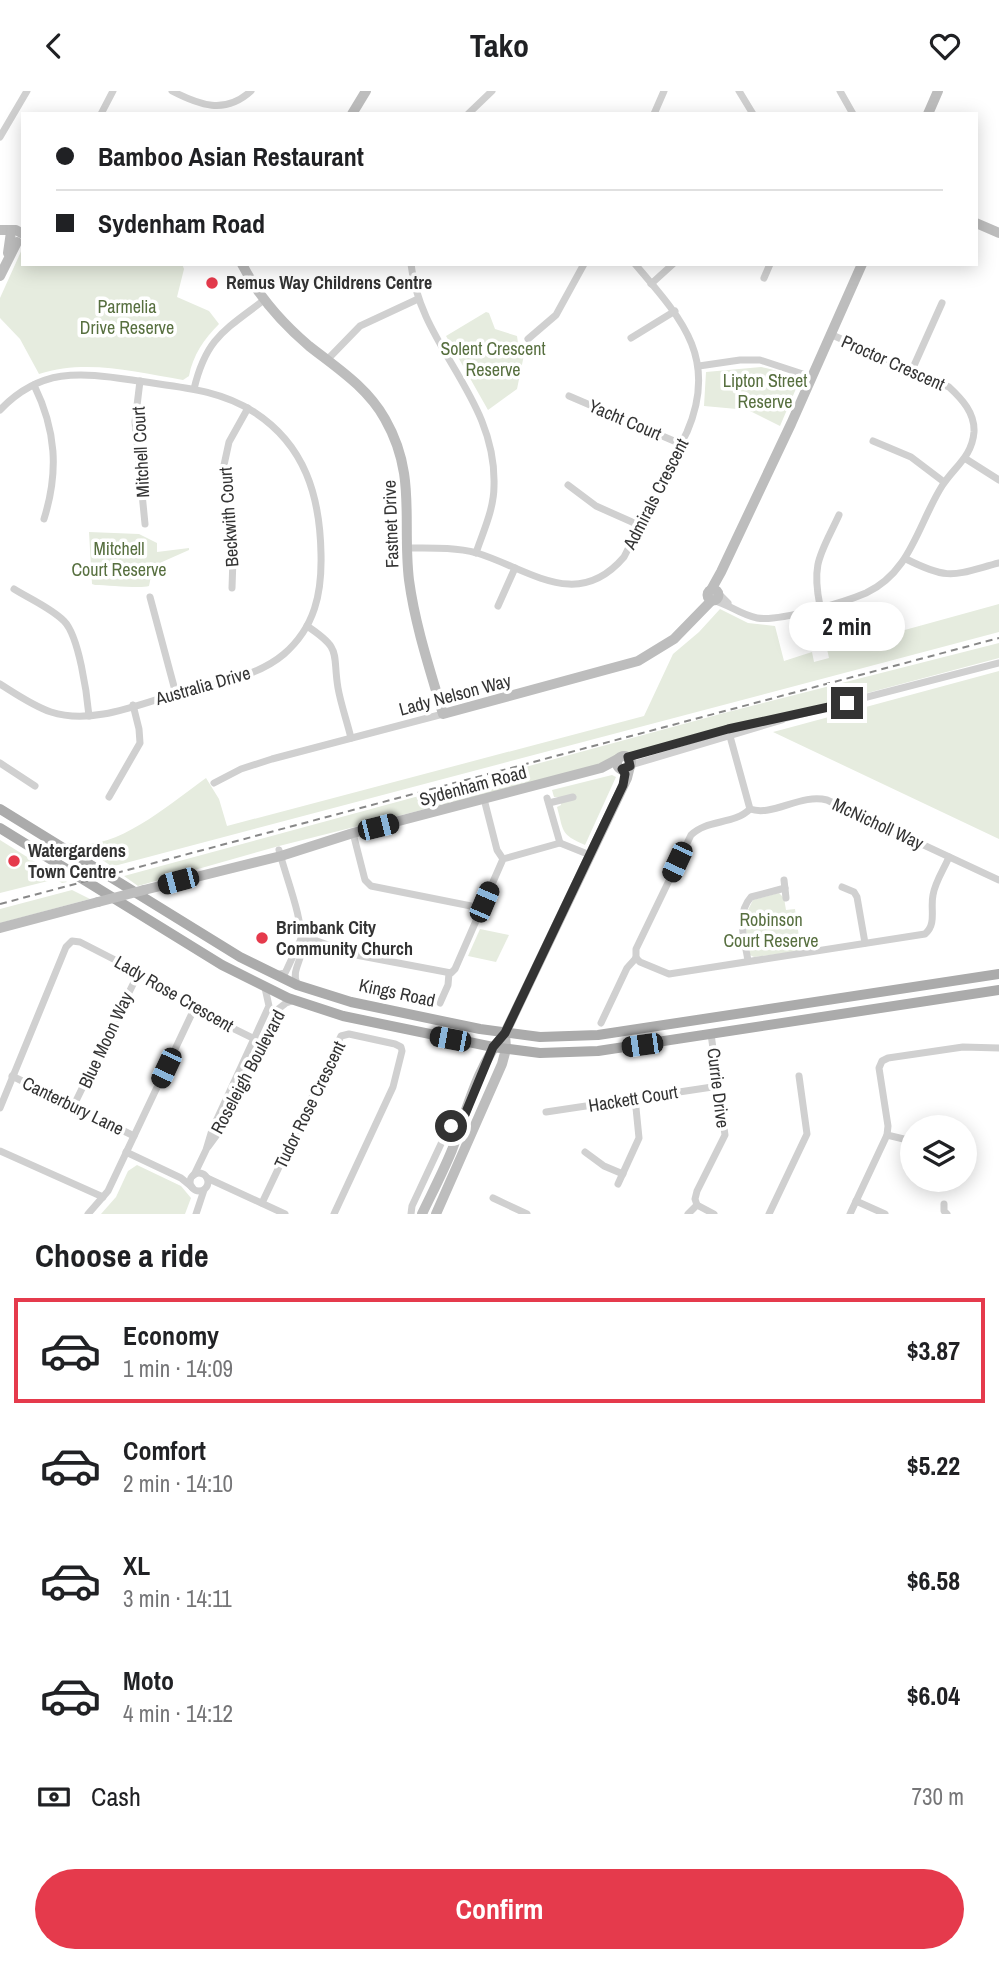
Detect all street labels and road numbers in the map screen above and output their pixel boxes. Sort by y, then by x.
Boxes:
street label: Proctor Crescent [838,329,949,396]
street label: Yacht Court [585,393,665,446]
street label: Mitchell Court [126,406,155,498]
street label: Admirals Crescent [616,434,694,554]
street label: Beckwith Court [213,466,244,568]
street label: Fastnet Drive [376,480,405,568]
street label: Australia Drive [152,660,253,711]
street label: Lady Nelson Way [396,667,514,721]
street label: Sydenham Road [417,759,529,812]
street label: McNicholl Way [829,792,928,856]
street label: Lady Rose Crescent [110,949,238,1038]
street label: Kings Road [357,972,437,1013]
street label: Blue Moon Way [72,987,139,1092]
street label: Roseleigh Boulevard [204,1005,291,1138]
street label: Tudor Rose Crescent [268,1037,351,1173]
street label: Currie Drive [701,1047,736,1129]
street label: Canterbury Lane [18,1070,128,1141]
street label: Hackett Court [586,1079,679,1118]

